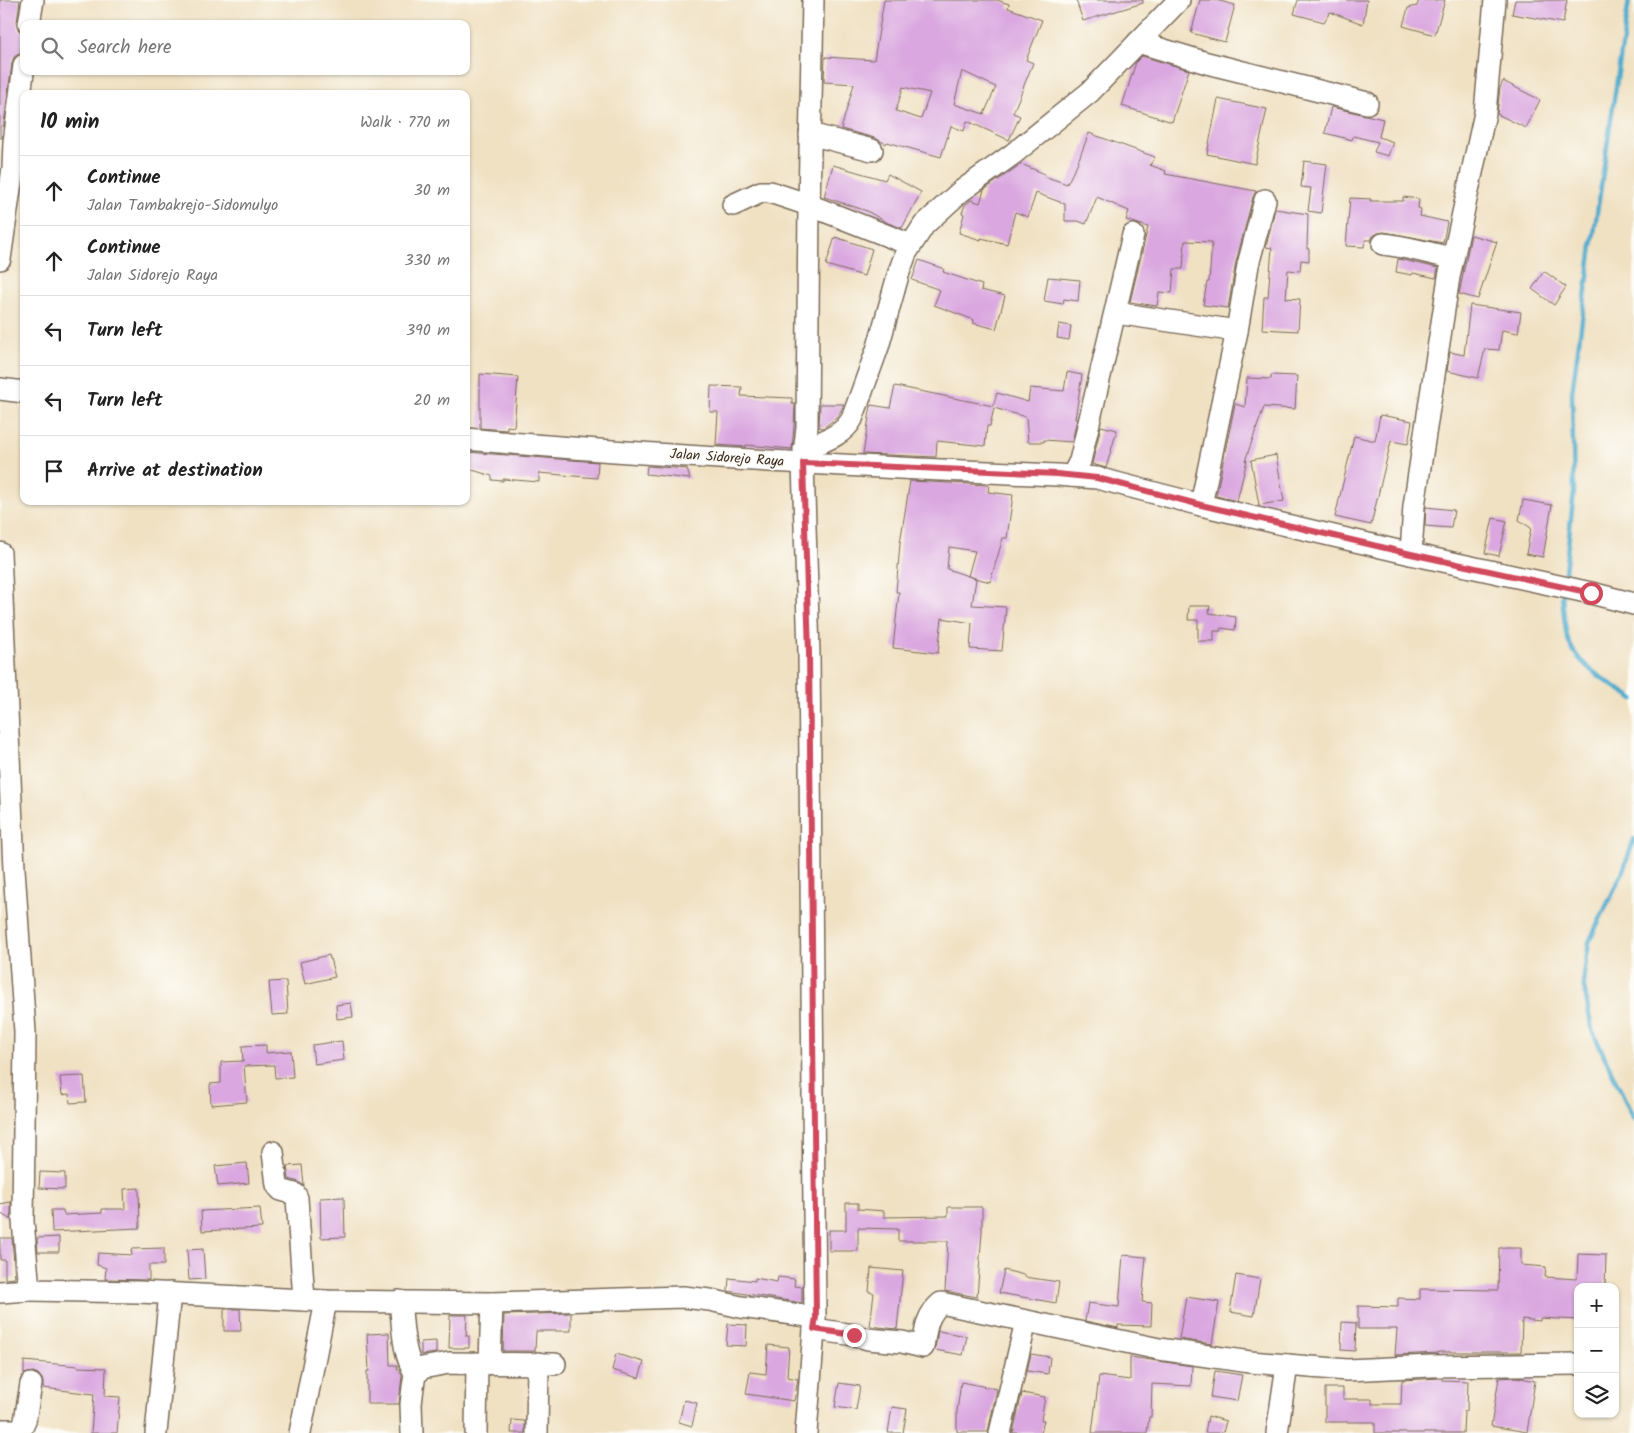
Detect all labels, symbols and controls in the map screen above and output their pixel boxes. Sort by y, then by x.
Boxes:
search box [20,20,470,75]
text: Search here [78,33,172,63]
icon: search [38,34,66,62]
text: 10 min [40,106,100,139]
text: Walk · 770 m [360,110,450,135]
text: Continue [87,163,160,193]
icon: ahead [40,177,68,205]
text: 30 m [414,178,450,203]
text: Jalan Tambakrejo-Sidomulyo [87,193,278,218]
text: Continue [87,233,160,263]
icon: ahead [40,247,68,275]
text: 330 m [405,248,450,273]
text: Jalan Sidorejo Raya [87,263,218,288]
text: Turn left [87,316,162,346]
icon: left [40,317,68,345]
text: 390 m [406,318,450,343]
text: Turn left [87,386,162,416]
icon: left [40,387,68,415]
text: 20 m [414,388,450,413]
street label: Jalan Sidorejo Raya [669,443,785,473]
text: Arrive at destination [87,456,263,486]
icon: arrive [40,457,68,485]
route start [1580,582,1603,605]
map controls [1574,1283,1619,1418]
button: + [1574,1283,1619,1328]
route end [843,1324,866,1347]
button: − [1574,1328,1619,1373]
button: layers [1574,1373,1619,1418]

